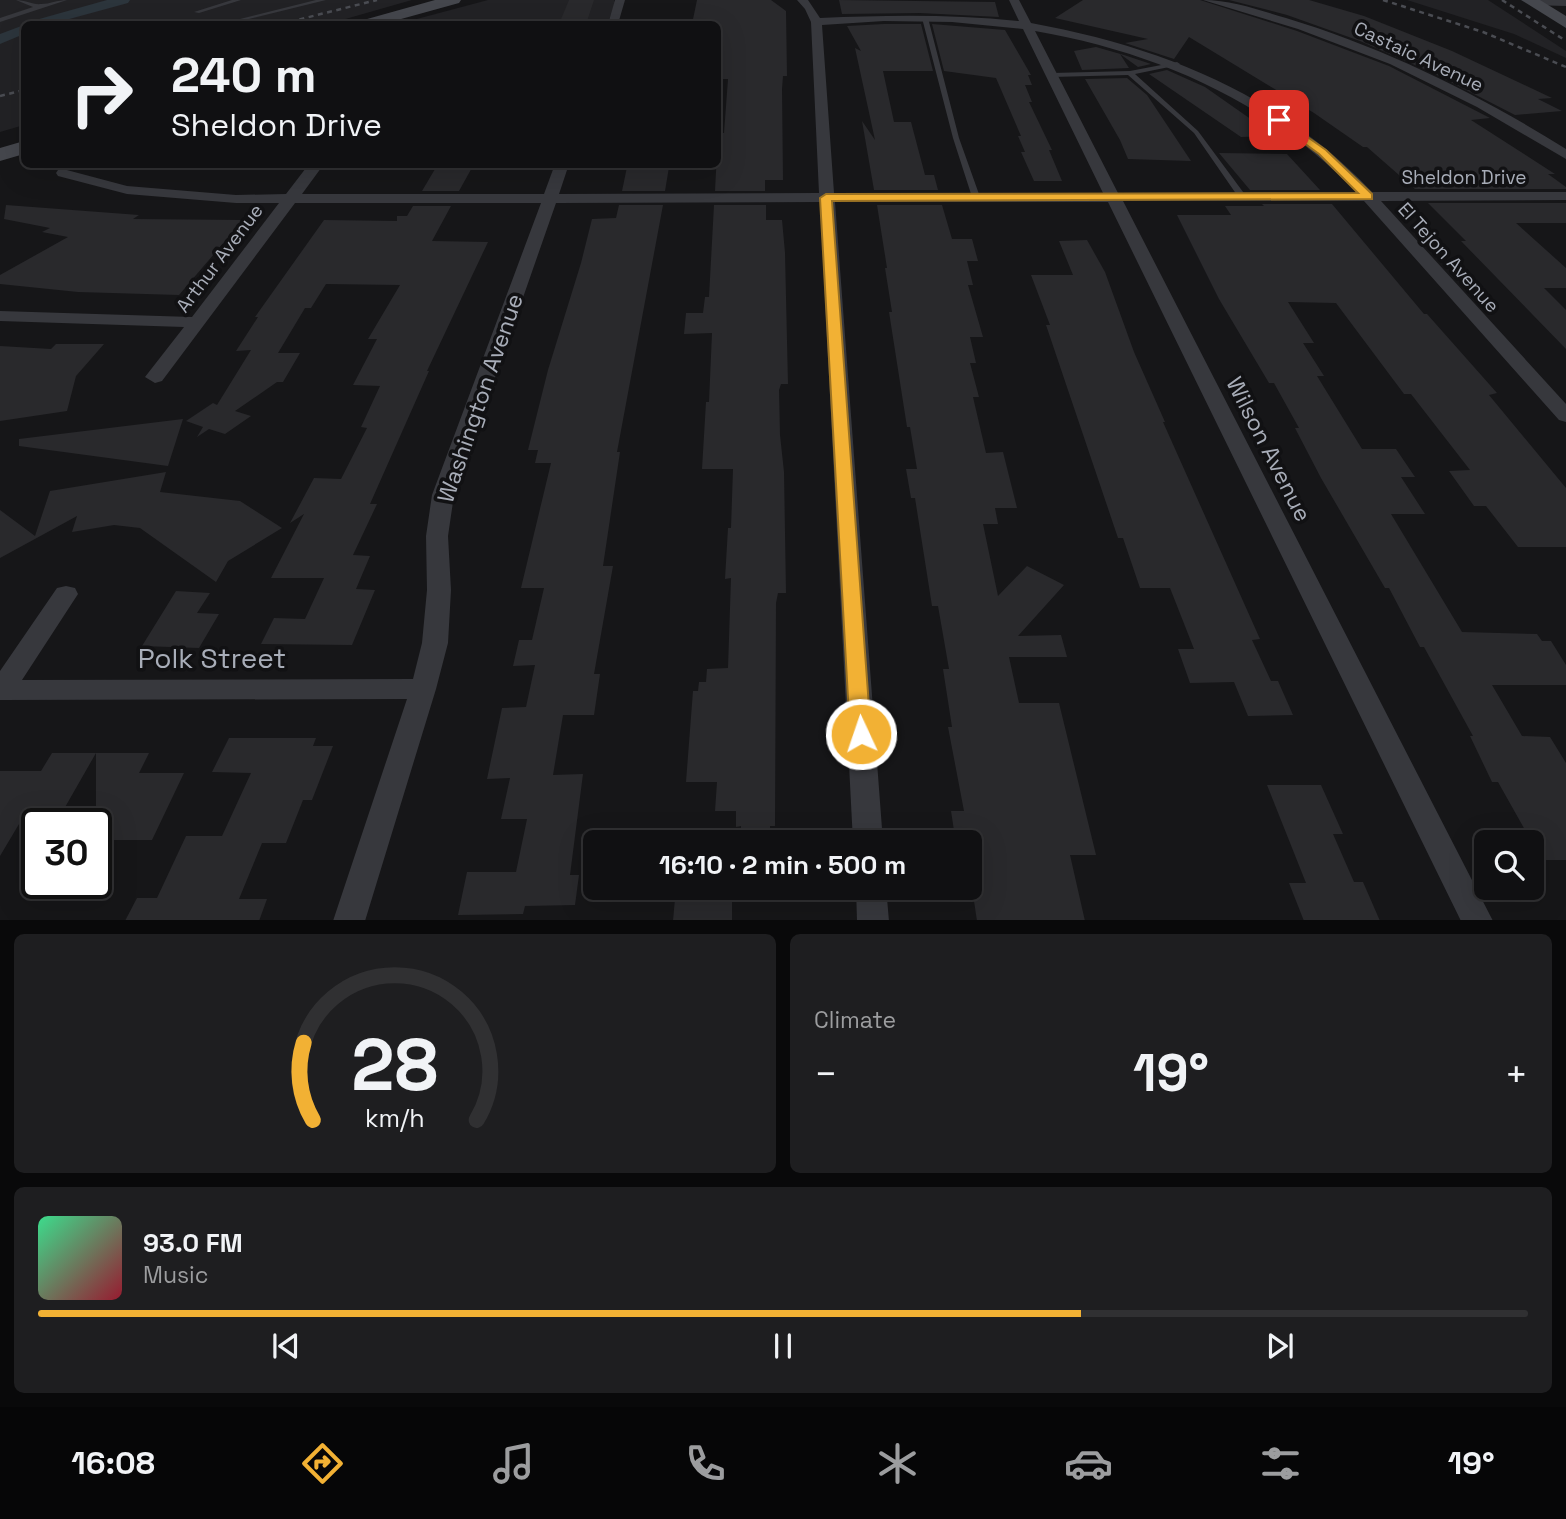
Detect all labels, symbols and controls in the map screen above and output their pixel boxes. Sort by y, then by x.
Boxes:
street label: Castaic Avenue [1350,15,1488,97]
text: 240 m [171,44,317,106]
icon: right [56,49,147,140]
pin [1249,90,1309,150]
icon: arrive [1260,101,1298,139]
text: Sheldon Drive [171,105,382,145]
street label: Sheldon Drive [1401,165,1527,190]
street label: El Tejon Avenue [1392,197,1505,318]
street label: Arthur Avenue [170,199,268,318]
street label: Washington Avenue [430,290,530,506]
street label: Wilson Avenue [1220,372,1318,526]
street label: Polk Street [138,640,286,676]
position arrow [824,697,898,771]
speed limit sign: 30 [21,808,112,899]
map controls [1474,830,1544,900]
button: search [1474,830,1544,900]
text: 16:10 · 2 min · 500 m [659,848,906,882]
text: Climate [814,1005,896,1035]
text: 28 [352,1018,438,1111]
text: 19° [1133,1040,1209,1106]
text: − [814,1050,838,1098]
text: + [1504,1050,1528,1098]
text: km/h [365,1101,425,1133]
text: 93.0 FM [143,1226,243,1260]
text: Music [143,1260,208,1290]
icon: previous [267,1327,305,1365]
icon: pause [764,1327,802,1365]
icon: next [1261,1327,1299,1365]
icon: directions [298,1439,347,1488]
icon: music [489,1439,538,1488]
icon: phone [681,1439,730,1488]
icon: climate [873,1439,922,1488]
icon: car [1064,1439,1113,1488]
icon: filters [1256,1439,1305,1488]
text: 16:08 [71,1443,155,1483]
text: 19° [1448,1443,1495,1483]

